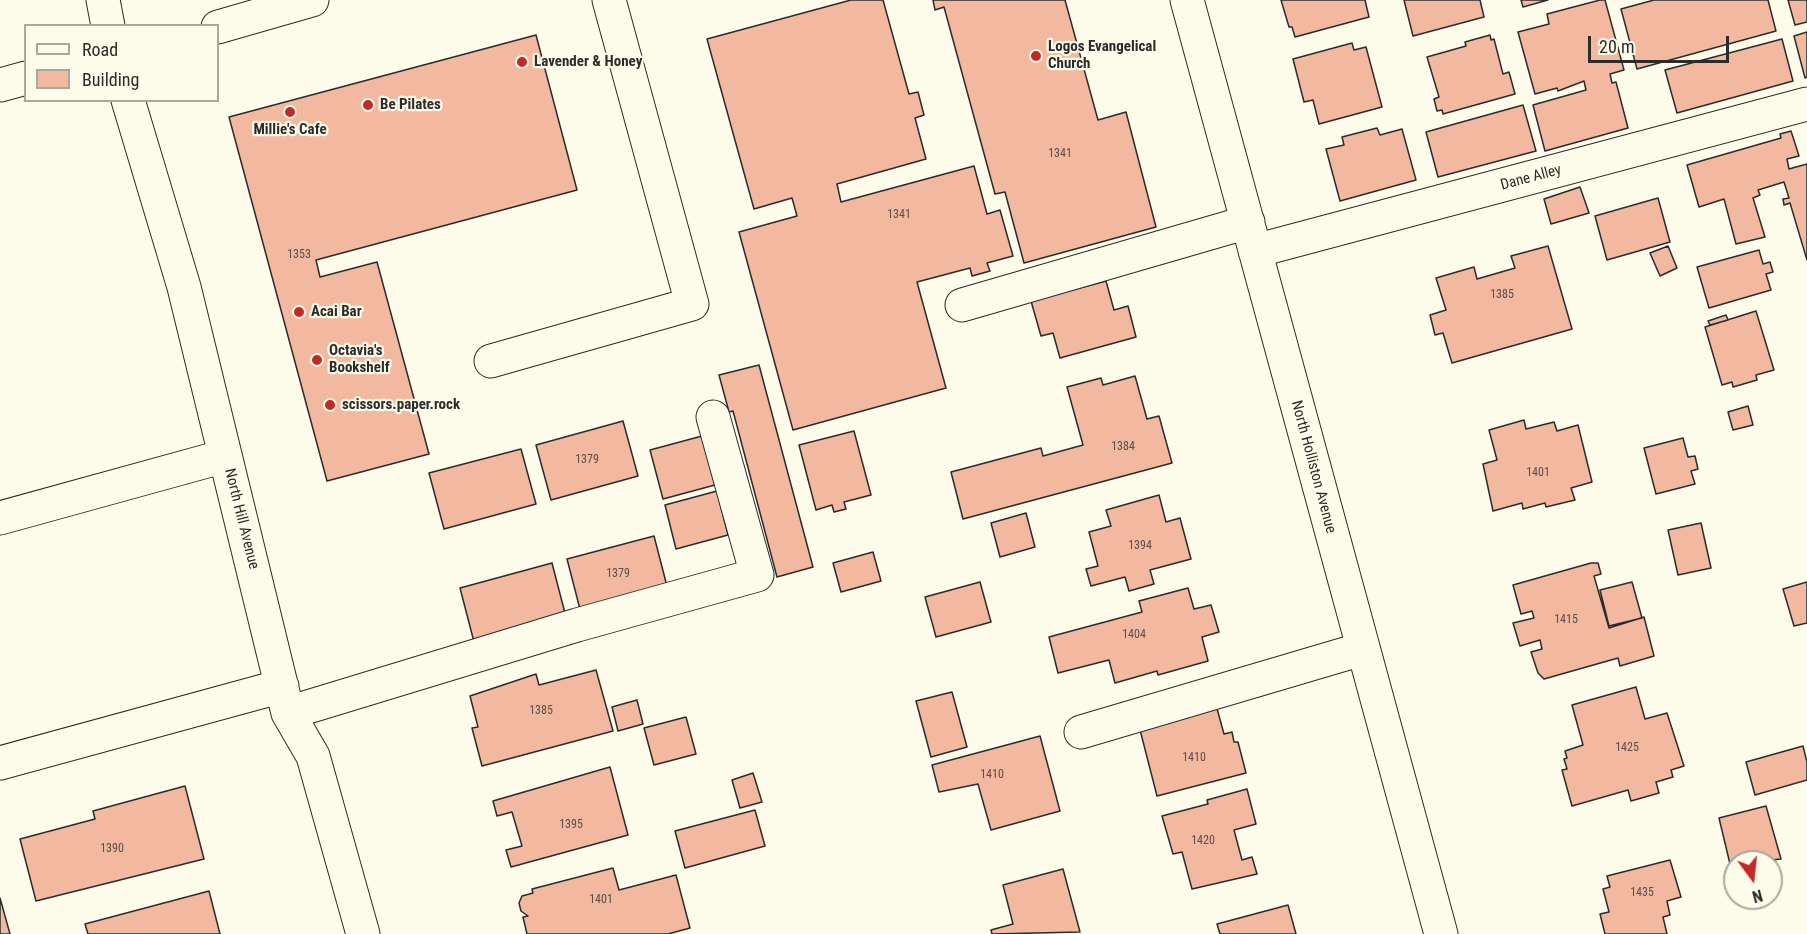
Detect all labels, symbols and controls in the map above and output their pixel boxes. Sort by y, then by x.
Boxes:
legend [24,24,219,102]
scale bar [1591,24,1732,62]
text: 20 m [1599,36,1634,57]
place label: Logos Evangelical Church [1048,38,1156,73]
text: Road [82,39,118,60]
marker: Logos Evangelical Church [1029,49,1043,63]
place label: Lavender & Honey [534,53,642,71]
marker: Lavender & Honey [515,55,529,69]
text: Building [82,69,139,90]
place label: Be Pilates [380,96,441,114]
marker: Be Pilates [361,98,375,112]
marker: Millie's Cafe [283,105,297,119]
place label: Millie's Cafe [253,121,327,139]
house number: 1341 [1048,147,1072,161]
street label: Dane Alley [1499,161,1563,195]
house number: 1341 [887,208,911,222]
house number: 1353 [287,248,311,262]
house number: 1385 [1490,288,1514,302]
place label: Acai Bar [311,303,362,321]
marker: Acai Bar [292,305,306,319]
place label: Octavia's Bookshelf [329,342,390,377]
marker: Octavia's Bookshelf [310,353,324,367]
place label: scissors.paper.rock [342,396,460,414]
marker: scissors.paper.rock [323,398,337,412]
street label: North Holliston Avenue [1287,399,1339,535]
house number: 1384 [1111,440,1135,454]
house number: 1379 [575,453,599,467]
house number: 1401 [1526,466,1550,480]
street label: North Hill Avenue [220,467,262,571]
house number: 1394 [1128,539,1152,553]
house number: 1379 [606,567,630,581]
house number: 1415 [1554,613,1578,627]
house number: 1404 [1122,628,1146,642]
house number: 1385 [529,704,553,718]
house number: 1425 [1615,741,1639,755]
house number: 1410 [1182,751,1206,765]
house number: 1410 [980,768,1004,782]
house number: 1395 [559,818,583,832]
house number: 1420 [1191,834,1215,848]
house number: 1390 [100,842,124,856]
north arrow [1723,850,1783,910]
text: N [1750,885,1764,906]
house number: 1435 [1630,886,1654,900]
house number: 1401 [589,893,613,907]

